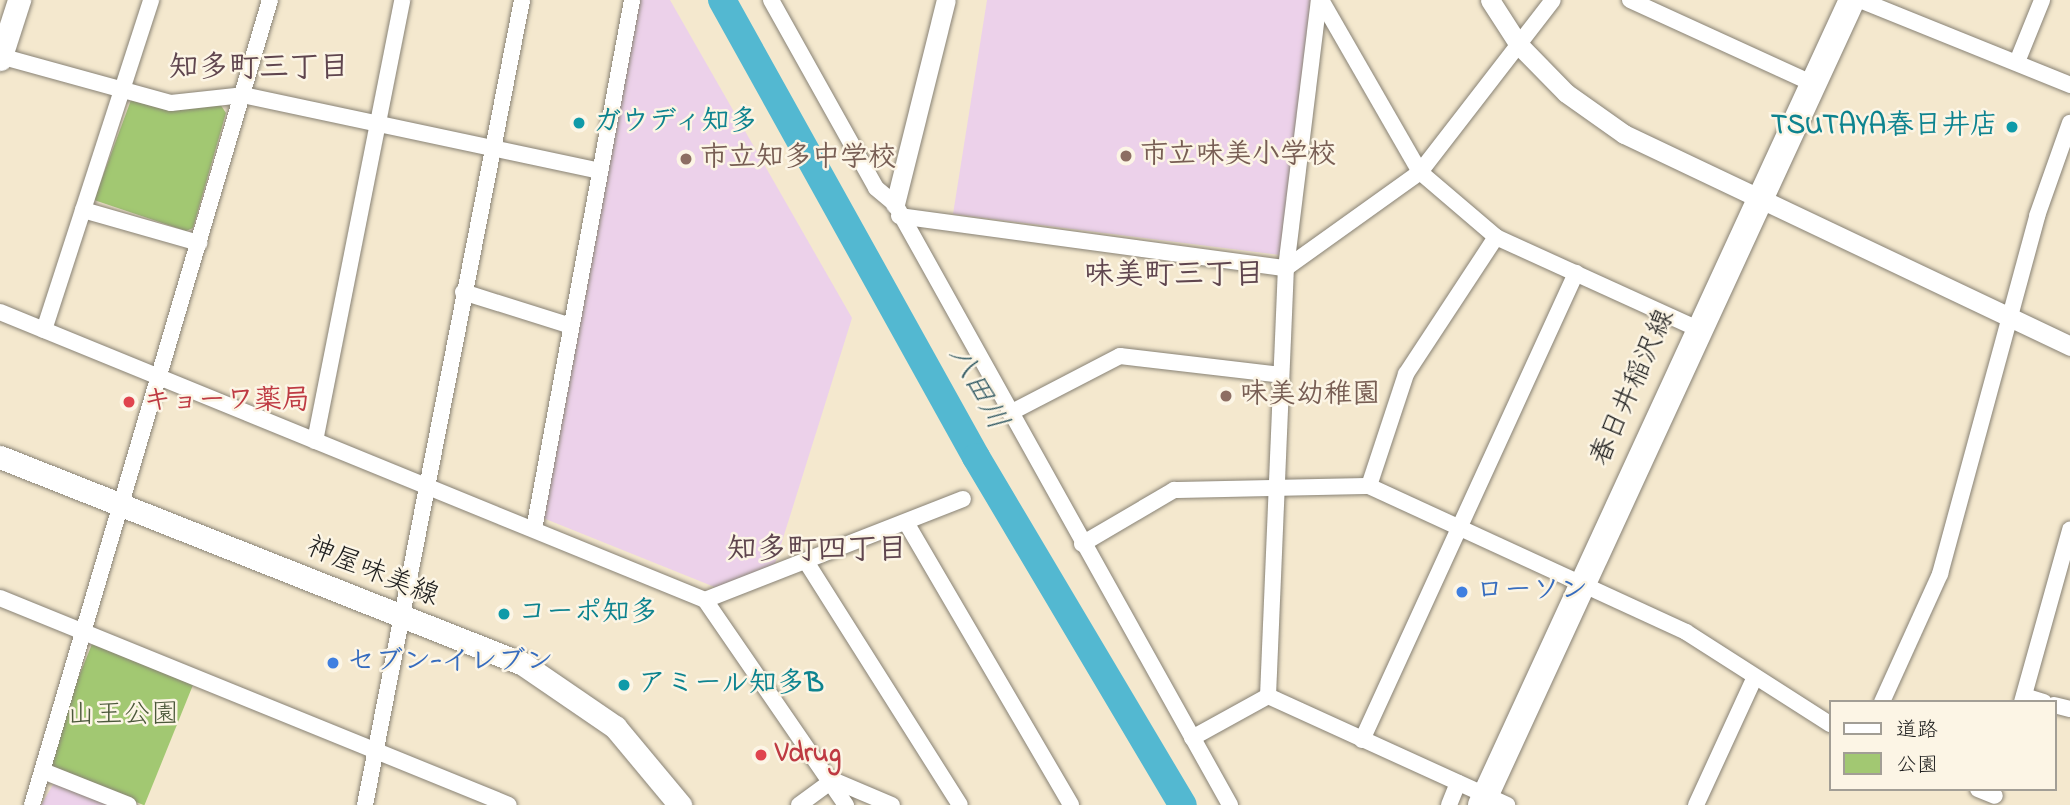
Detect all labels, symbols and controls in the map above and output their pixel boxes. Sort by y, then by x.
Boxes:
district label: 知多町三丁目 [169,51,349,87]
place label: ガウディ知多 [593,106,761,140]
place label: TSUTAYA春日井店 [1771,110,1998,144]
marker: ガウディ知多 [571,115,587,131]
marker: TSUTAYA春日井店 [2004,119,2020,135]
place label: 市立味美小学校 [1140,139,1336,173]
place label: 市立知多中学校 [700,142,896,176]
marker: 市立味美小学校 [1118,148,1134,164]
marker: 市立知多中学校 [678,151,694,167]
district label: 味美町三丁目 [1084,258,1264,294]
street label: 春日井稲沢線 [1584,304,1684,472]
water label: 八田川 [939,341,1015,437]
place label: 味美幼稚園 [1240,379,1380,413]
place label: キョーワ薬局 [143,385,310,419]
marker: 味美幼稚園 [1218,388,1234,404]
marker: キョーワ薬局 [121,394,137,410]
street label: 神屋味美線 [301,531,443,615]
district label: 知多町四丁目 [727,533,907,569]
place label: ローソン [1476,575,1588,609]
marker: ローソン [1454,584,1470,600]
place label: コーポ知多 [518,597,658,631]
marker: コーポ知多 [496,606,512,622]
place label: セブン-イレブン [347,646,553,680]
marker: セブン-イレブン [325,655,341,671]
place label: アミール知多B [638,668,825,702]
marker: アミール知多B [616,677,632,693]
park label: 山王公園 [67,699,179,733]
legend [1828,700,2056,791]
text: 道路 [1896,716,1938,746]
place label: Vdrug [775,738,841,772]
marker: Vdrug [753,747,769,763]
text: 公園 [1896,751,1938,781]

